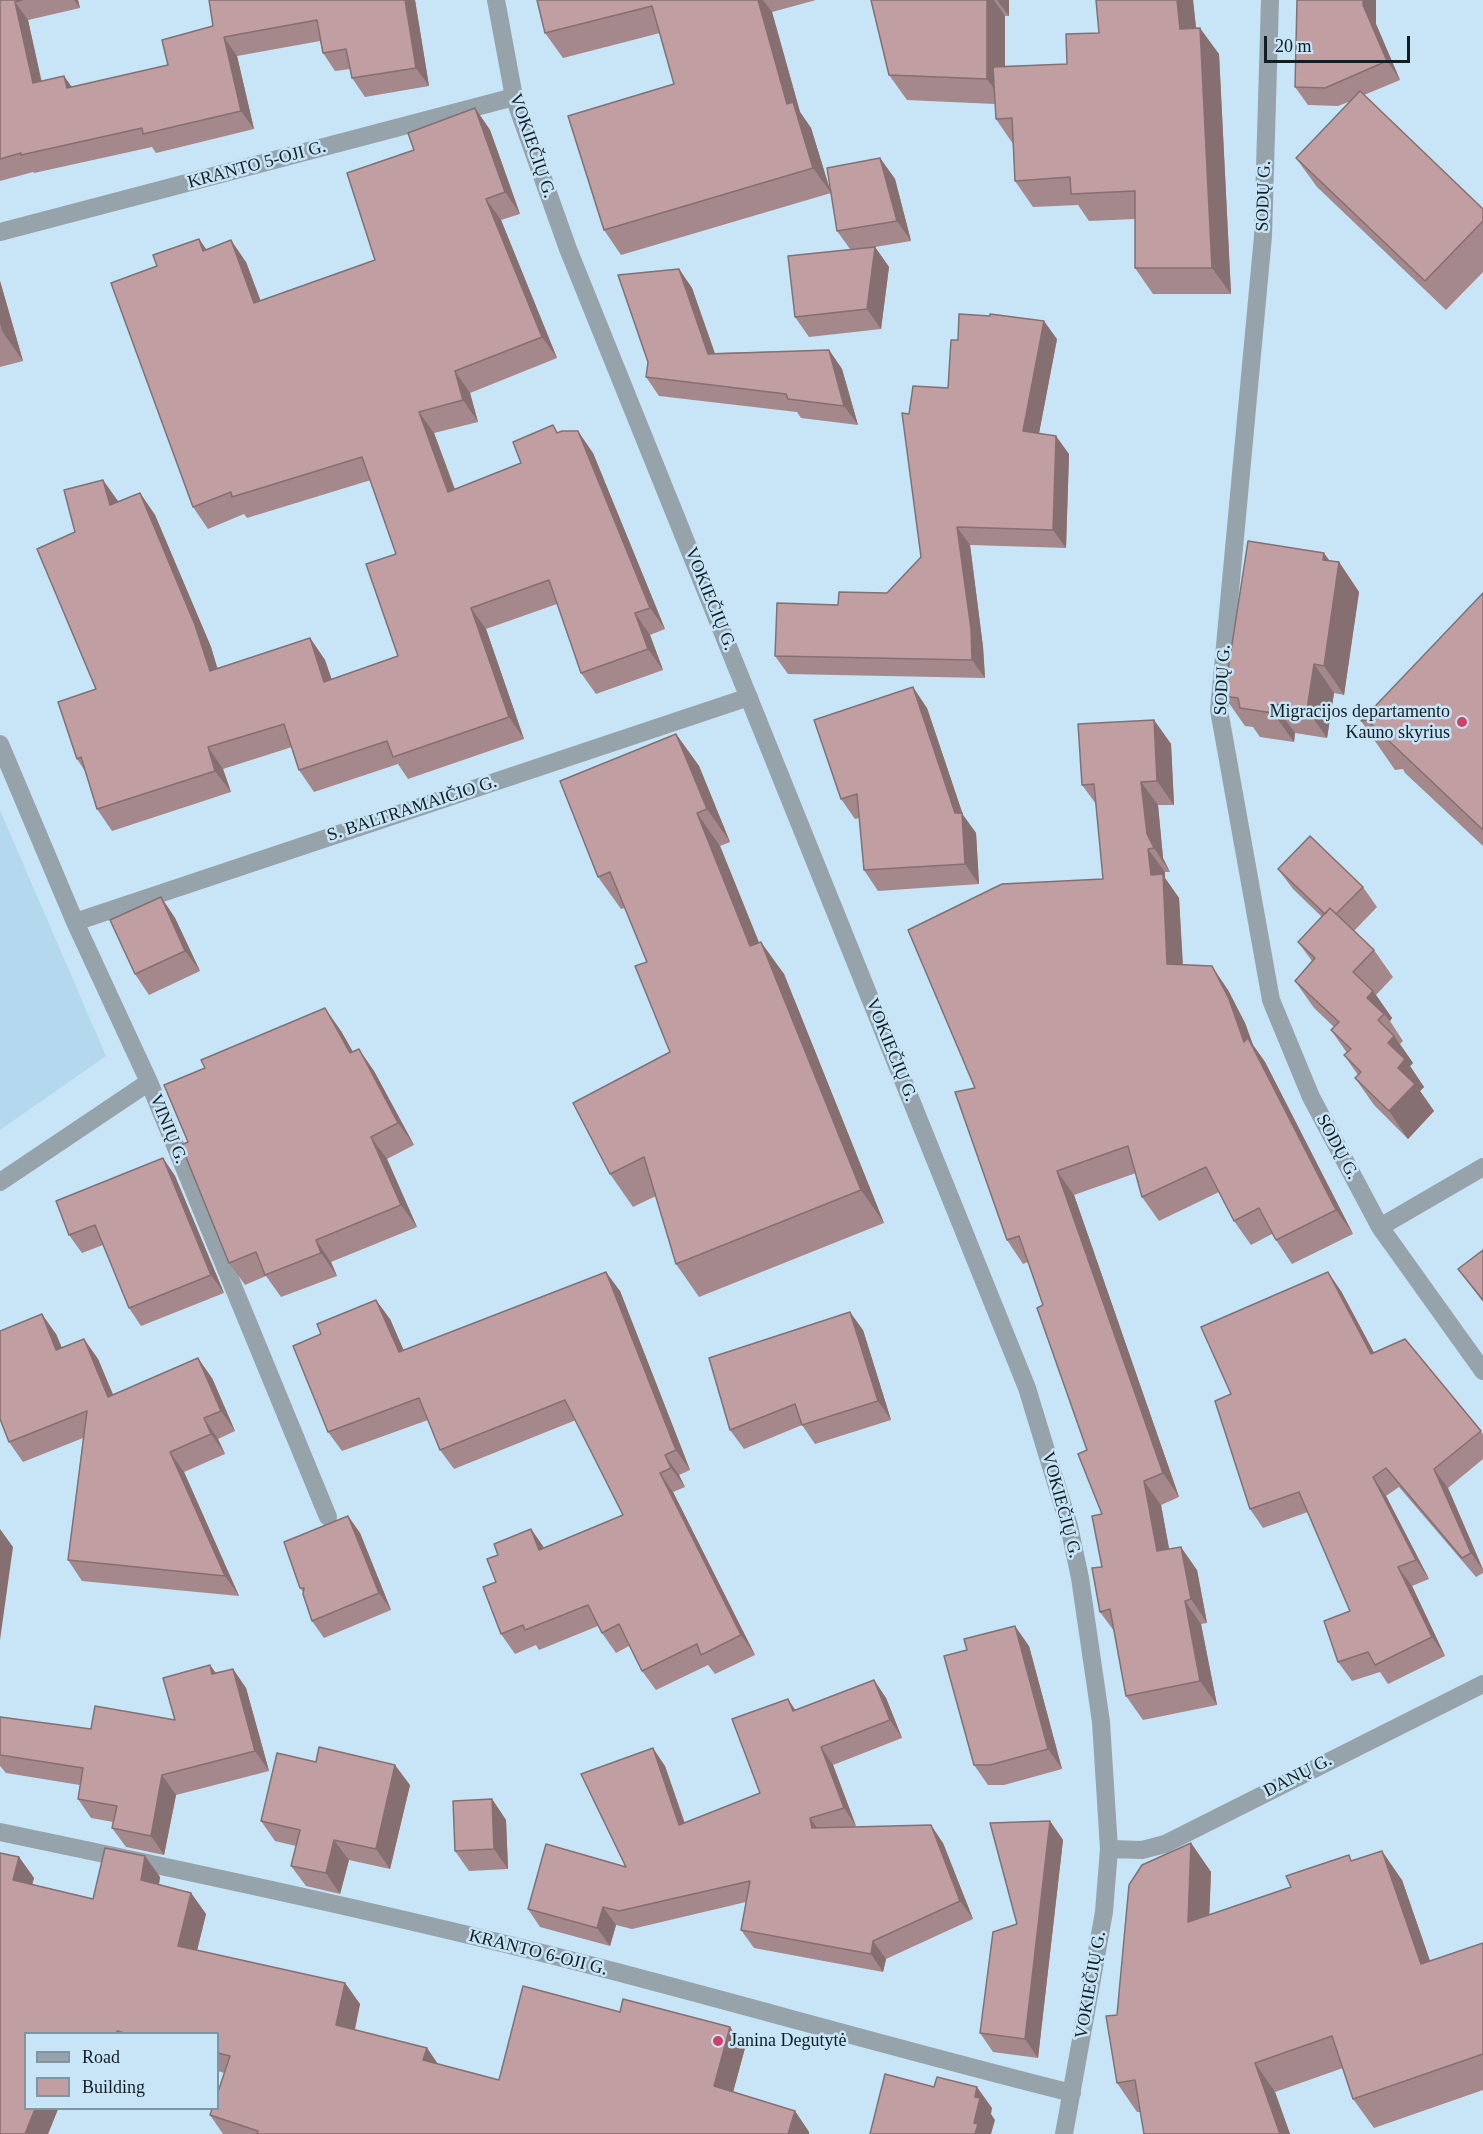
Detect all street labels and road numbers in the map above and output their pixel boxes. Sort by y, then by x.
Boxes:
street label: VOKIEČIŲ G. [504,91,560,201]
street label: KRANTO 5-OJI G. [186,136,328,194]
street label: SODŲ G. [1252,160,1276,232]
street label: VOKIEČIŲ G. [680,544,740,654]
street label: SODŲ G. [1210,644,1236,716]
street label: S. BALTRAMAIČIO G. [324,771,500,847]
street label: VOKIEČIŲ G. [861,995,921,1105]
street label: VINIŲ G. [144,1091,192,1167]
street label: SODŲ G. [1311,1111,1363,1183]
street label: VOKIEČIŲ G. [1036,1450,1086,1560]
street label: DANŲ G. [1260,1750,1336,1802]
street label: KRANTO 6-OJI G. [466,1925,610,1981]
street label: VOKIEČIŲ G. [1071,1929,1111,2041]

